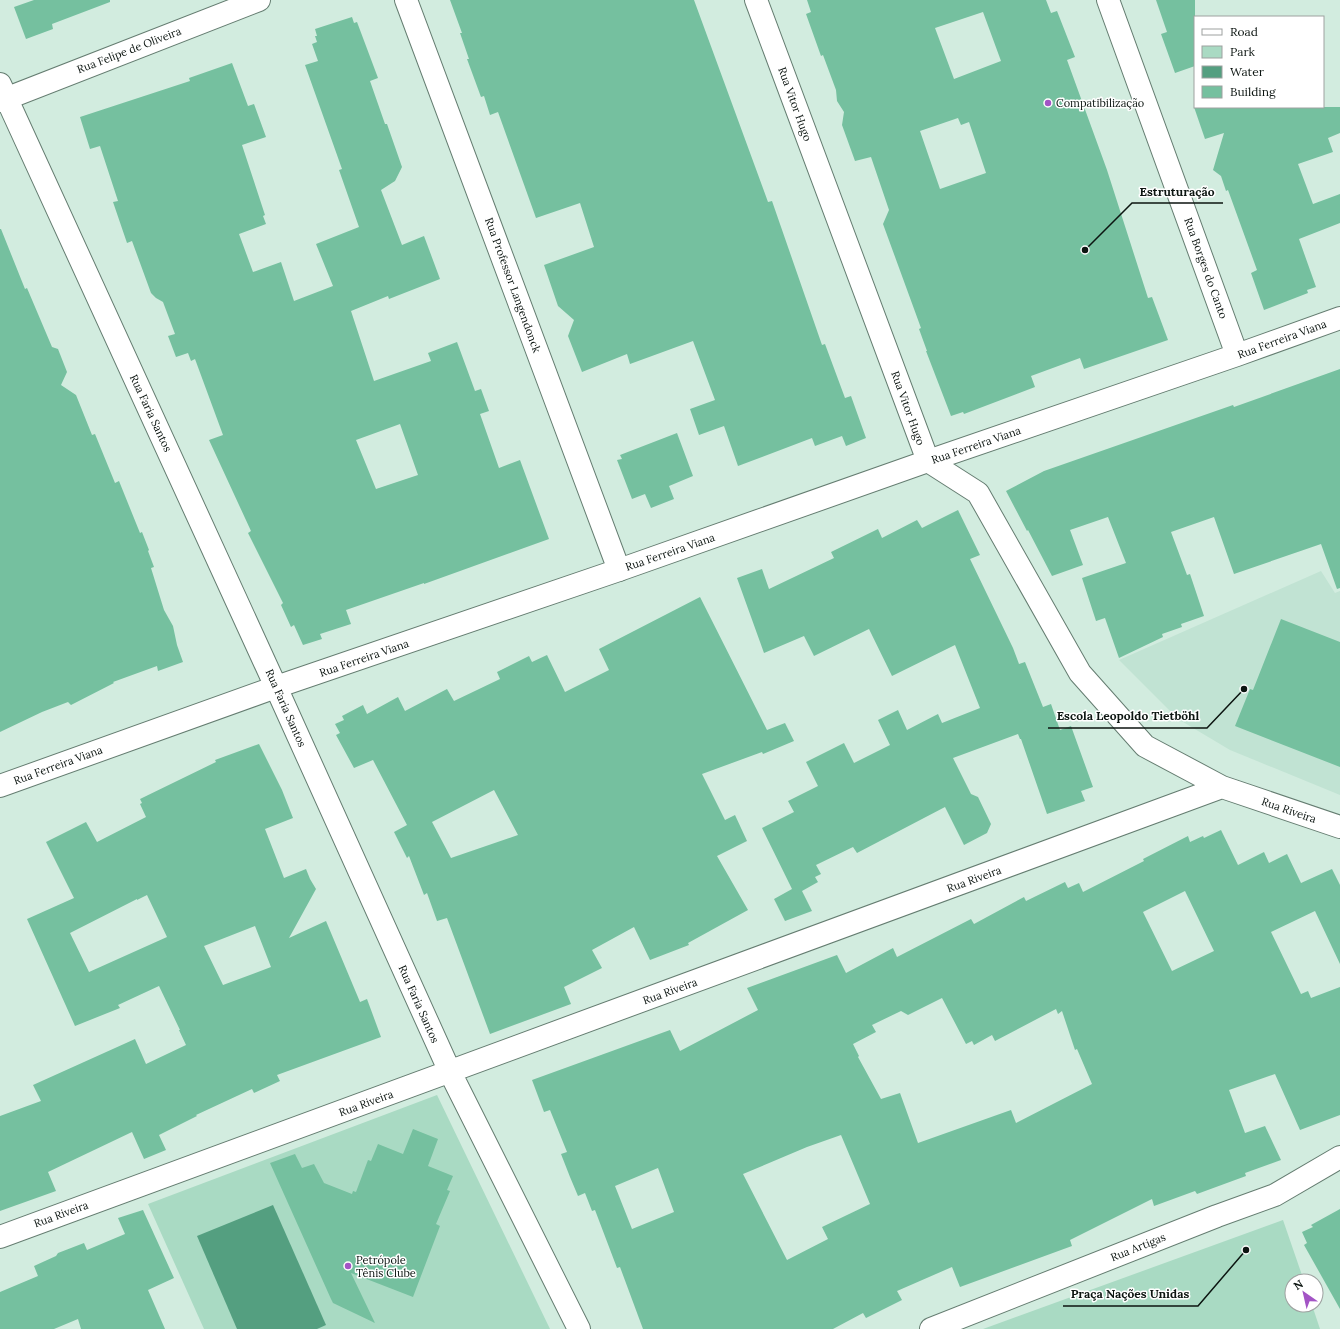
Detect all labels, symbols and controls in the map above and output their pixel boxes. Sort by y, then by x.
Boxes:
legend [1194,16,1324,108]
street label: Rua Felipe de Oliveira [75,24,183,76]
text: Road [1230,24,1258,39]
text: Park [1230,44,1256,59]
text: Water [1230,64,1265,79]
street label: Rua Vitor Hugo [775,65,815,143]
text: Building [1230,84,1276,99]
place label: Compatibilização [1056,96,1144,110]
marker: Compatibilização [1043,98,1053,108]
callout: Estruturação [1132,179,1223,203]
text: Estruturação [1140,184,1215,199]
street label: Rua Professor Langendonck [482,216,544,355]
street label: Rua Borges do Canto [1181,216,1231,320]
street label: Rua Ferreira Viana [1236,316,1329,362]
street label: Rua Vitor Hugo [888,369,928,447]
street label: Rua Faria Santos [127,372,175,454]
street label: Rua Ferreira Viana [929,423,1023,467]
street label: Rua Ferreira Viana [623,530,717,574]
street label: Rua Ferreira Viana [317,636,411,680]
street label: Rua Faria Santos [263,667,309,749]
callout: Escola Leopoldo Tietböhl [1048,704,1207,728]
text: Escola Leopoldo Tietböhl [1057,708,1200,723]
street label: Rua Ferreira Viana [12,742,105,788]
street label: Rua Riveira [1260,794,1319,826]
street label: Rua Riveira [945,863,1003,895]
street label: Rua Faria Santos [396,963,442,1045]
street label: Rua Riveira [641,975,699,1007]
street label: Rua Riveira [337,1087,395,1119]
street label: Rua Riveira [32,1198,90,1230]
street label: Rua Artigas [1108,1230,1168,1264]
place label: Petrópole Tênis Clube [356,1253,416,1280]
marker: Petrópole Tênis Clube [343,1261,353,1271]
north arrow [1284,1273,1324,1313]
text: N [1291,1276,1306,1293]
callout: Praça Nações Unidas [1063,1282,1198,1306]
text: Praça Nações Unidas [1071,1286,1189,1301]

